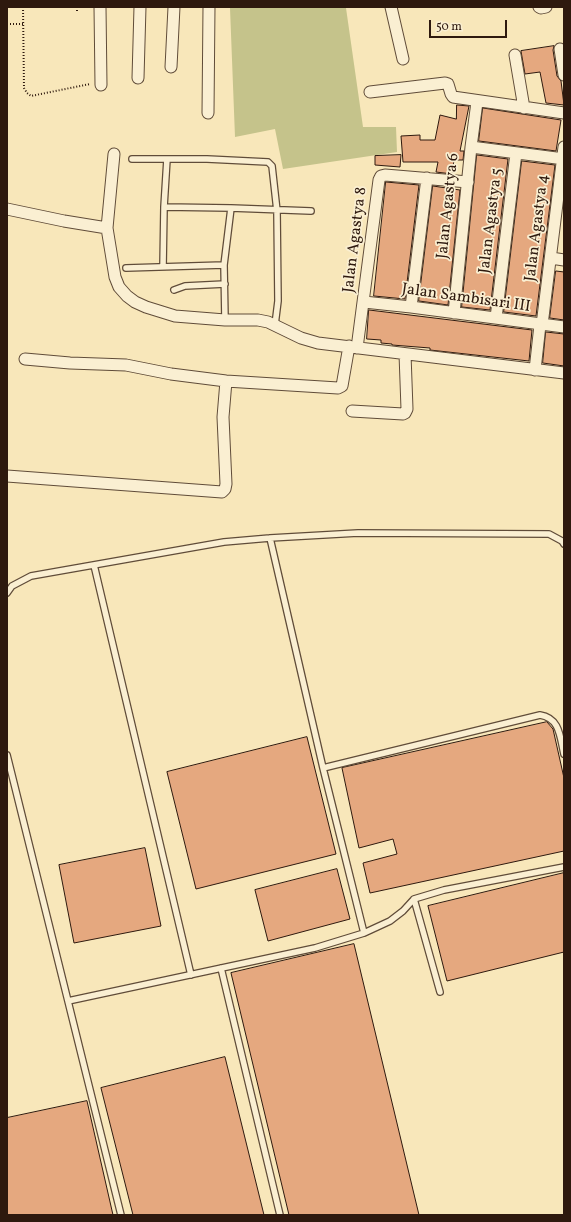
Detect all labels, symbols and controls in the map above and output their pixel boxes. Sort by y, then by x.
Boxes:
scale bar [431,12,509,38]
text: 50 m [436,19,462,35]
street label: Jalan Agastya 6 [434,152,464,260]
street label: Jalan Agastya 5 [476,167,508,275]
street label: Jalan Agastya 4 [522,173,554,283]
street label: Jalan Agastya 8 [340,186,372,294]
street label: Jalan Sambisari III [400,280,532,318]

